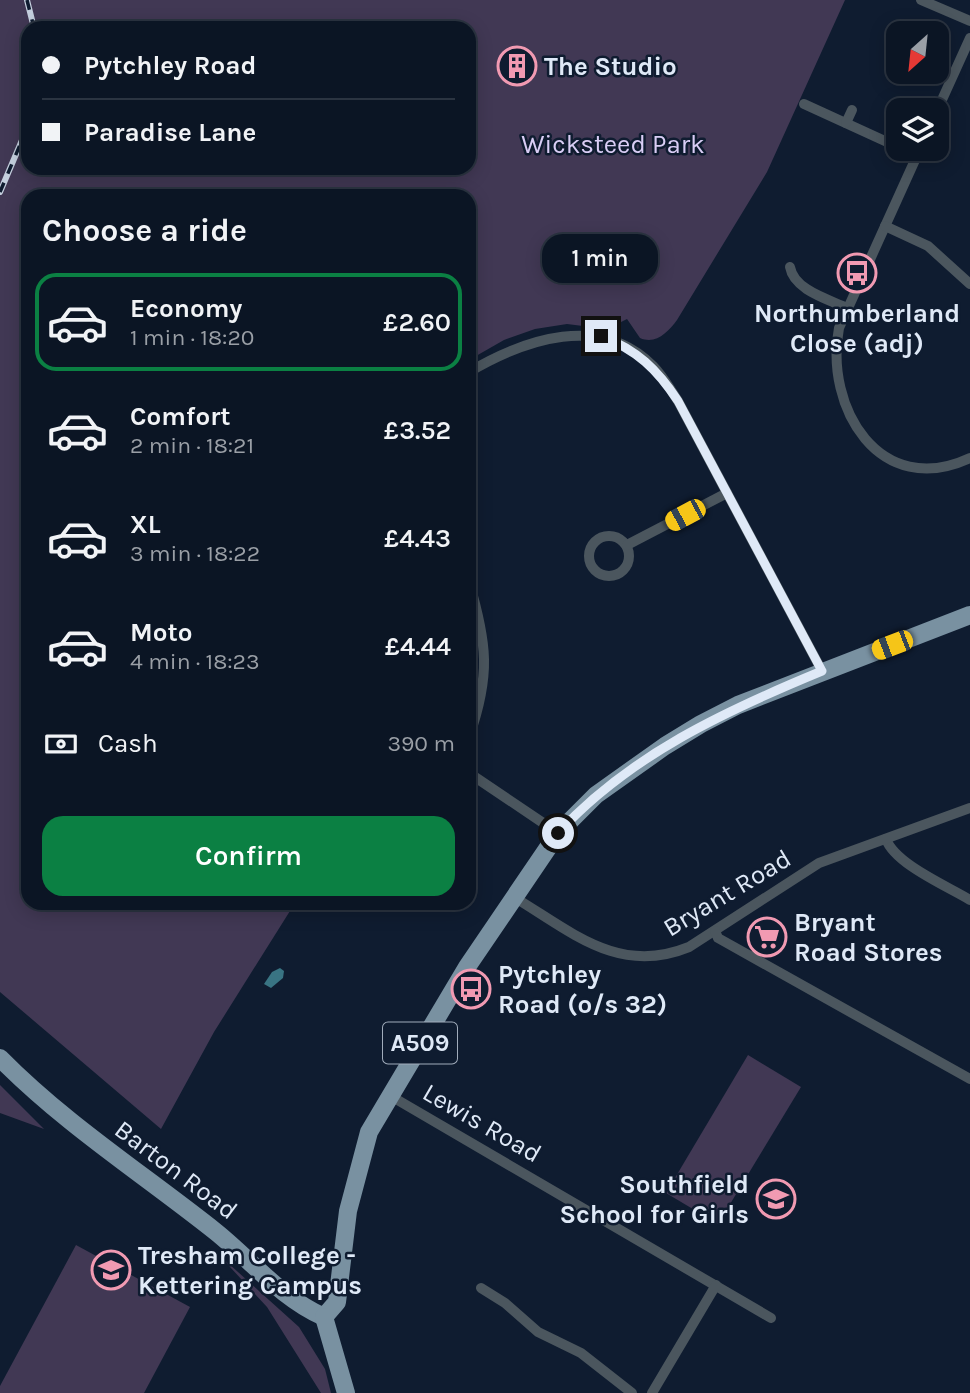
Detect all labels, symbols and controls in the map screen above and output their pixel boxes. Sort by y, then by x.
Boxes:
north arrow [886,21,948,84]
map controls [886,21,949,161]
building icon: The Studio [496,45,538,87]
text: Pytchley Road [84,50,256,81]
place label: The Studio [544,51,677,82]
button: layers [886,98,949,161]
text: Paradise Lane [84,117,256,148]
park label: Wicksteed Park [521,129,705,160]
text: Choose a ride [42,212,247,249]
callout: 1 min [543,234,659,284]
text: 1 min [571,245,629,272]
bus stop icon: Northumberland Close (adj) [836,252,878,294]
icon: car [46,291,109,354]
text: Economy [130,293,242,324]
place label: Northumberland Close (adj) [754,298,960,359]
text: £2.60 [383,307,451,338]
route end [585,320,617,352]
text: 1 min · 18:20 [130,324,254,351]
icon: car [46,399,109,462]
text: Comfort [130,401,231,432]
text: £3.52 [384,415,451,446]
text: 2 min · 18:21 [130,432,254,459]
car [662,496,709,534]
icon: car [46,507,109,570]
text: XL [130,509,161,540]
text: £4.43 [384,523,451,554]
text: 3 min · 18:22 [130,540,260,567]
icon: car [46,615,109,678]
text: Moto [130,617,192,648]
car [869,628,916,662]
text: £4.44 [385,631,451,662]
text: 4 min · 18:23 [130,648,260,675]
icon: cash [42,725,80,763]
text: Cash [98,728,158,759]
text: 390 m [387,730,455,757]
button: Confirm [42,816,455,896]
route start [542,817,574,849]
street label: Bryant Road [658,843,796,943]
place label: Bryant Road Stores [794,907,942,968]
supermarket icon: Bryant Road Stores [746,916,788,958]
place label: Pytchley Road (o/s 32) [498,959,667,1020]
bus stop icon: Pytchley Road (o/s 32) [450,968,492,1010]
road number: A509 [383,1023,457,1064]
street label: Lewis Road [417,1077,547,1169]
street label: Barton Road [109,1114,243,1226]
place label: Southfield School for Girls [560,1169,749,1230]
school or university icon: Southfield School for Girls [755,1178,797,1220]
place label: Tresham College - Kettering Campus [138,1240,362,1301]
school or university icon: Tresham College - Kettering Campus [90,1249,132,1291]

